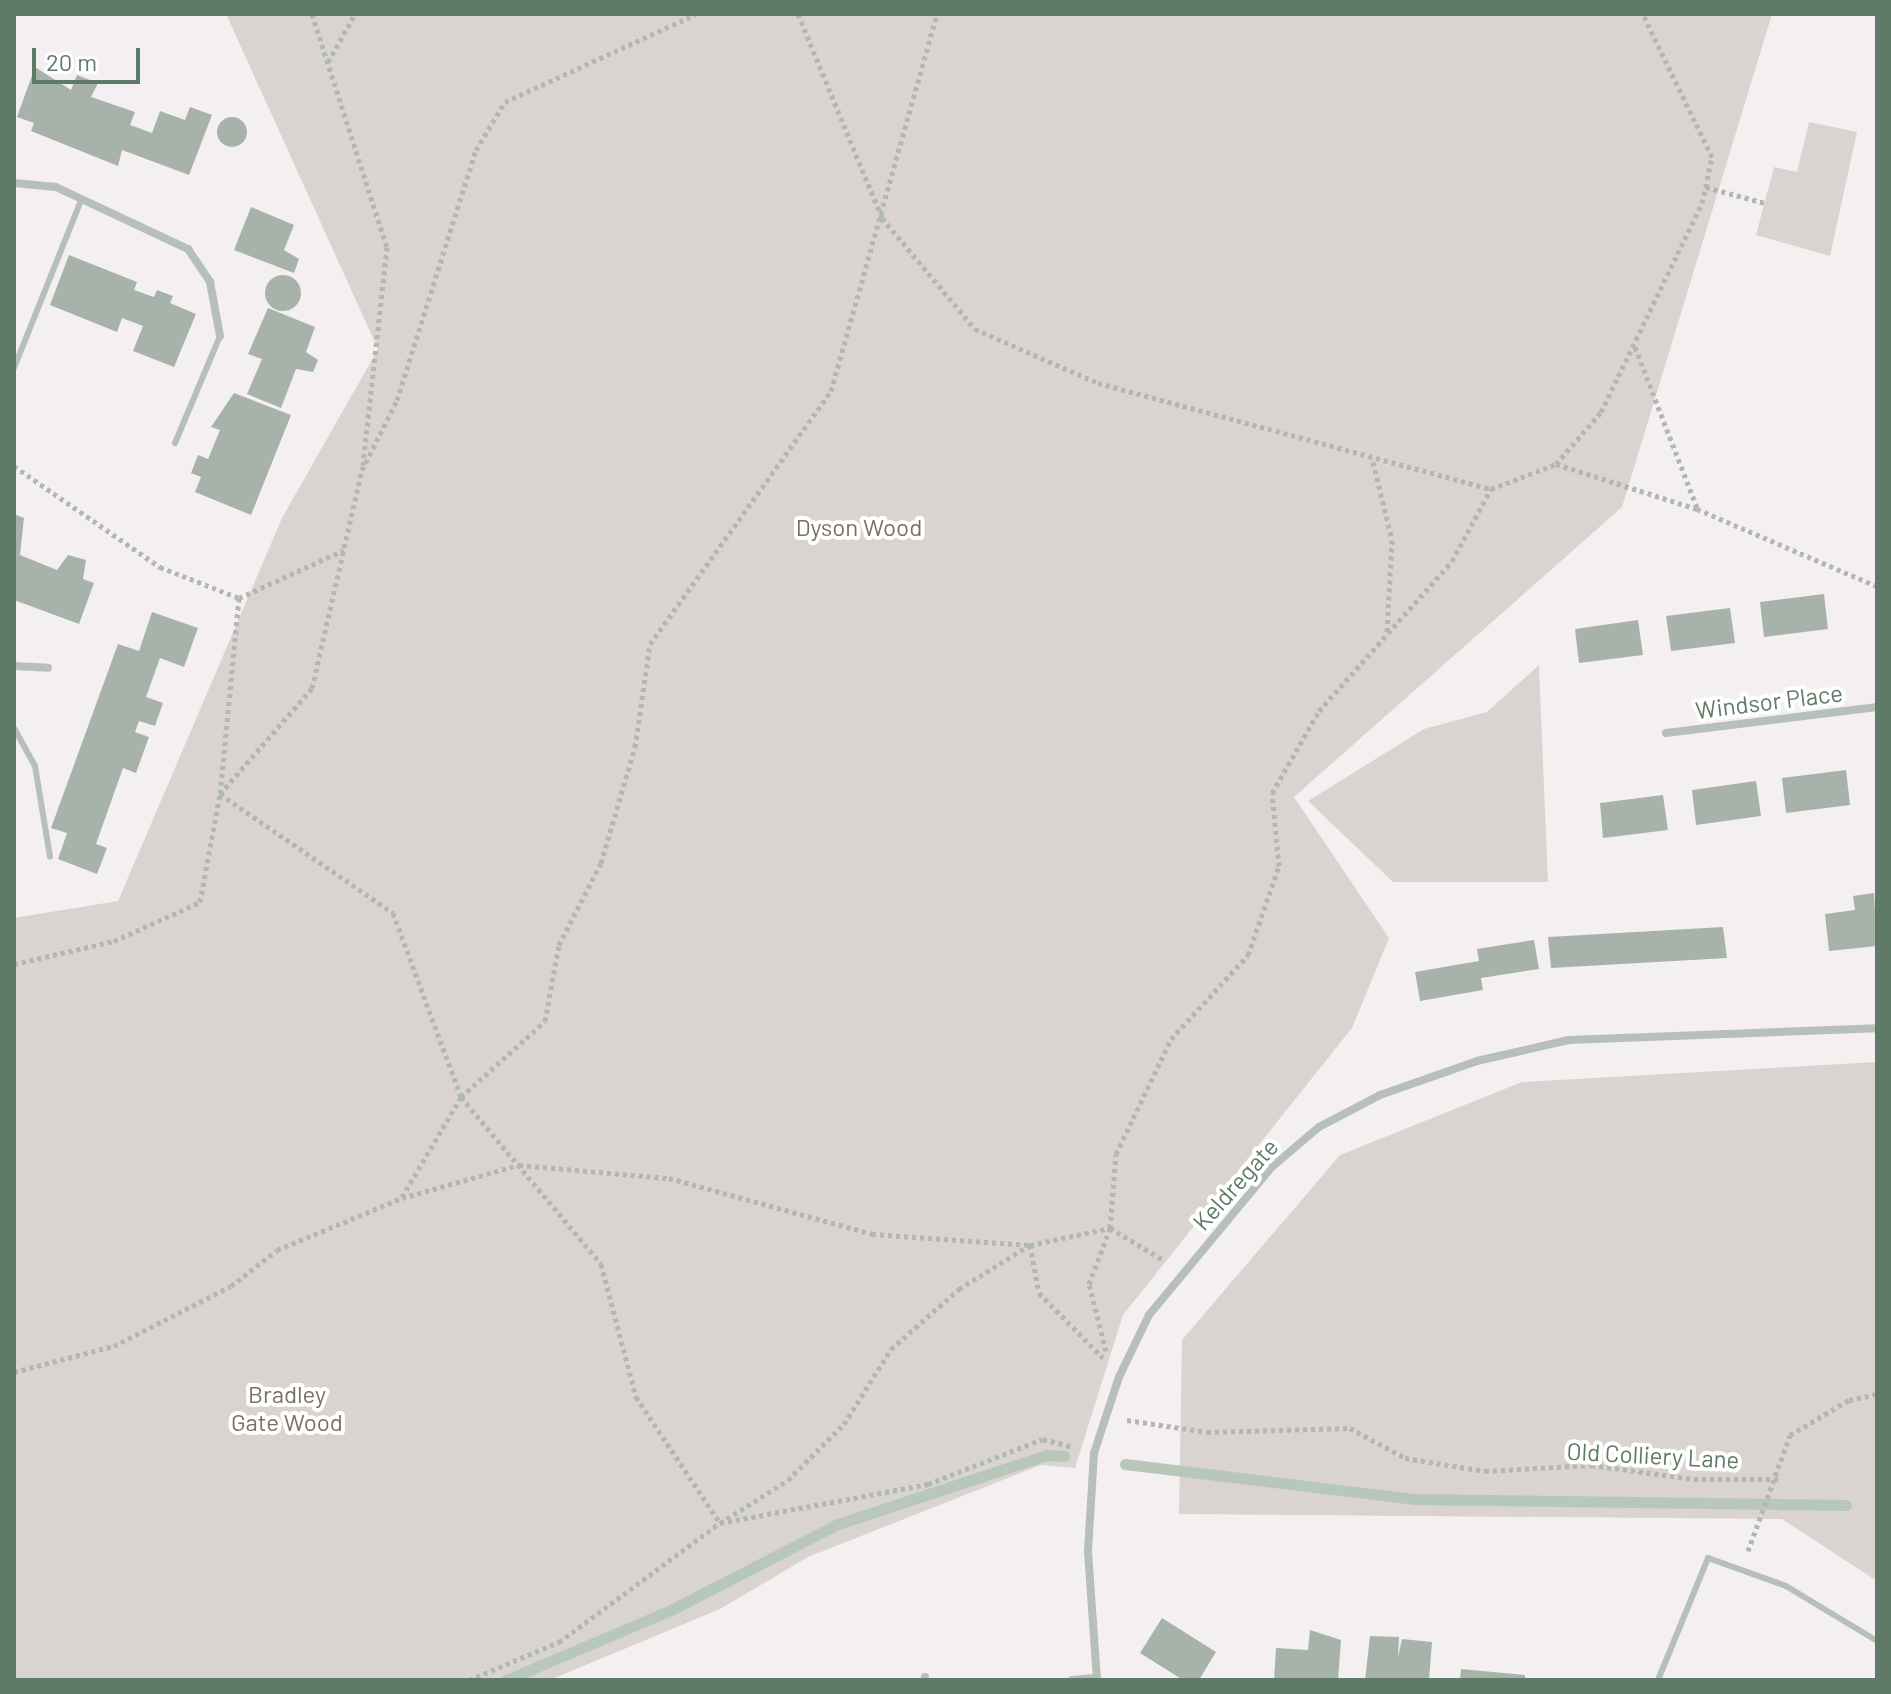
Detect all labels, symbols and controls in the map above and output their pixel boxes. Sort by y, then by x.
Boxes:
scale bar [36,32,144,82]
text: 20 m [46,47,97,76]
park label: Dyson Wood [796,513,922,541]
street label: Windsor Place [1694,678,1844,724]
street label: Keldregate [1186,1132,1284,1236]
park label: Bradley Gate Wood [231,1380,343,1436]
street label: Old Colliery Lane [1566,1436,1740,1474]

